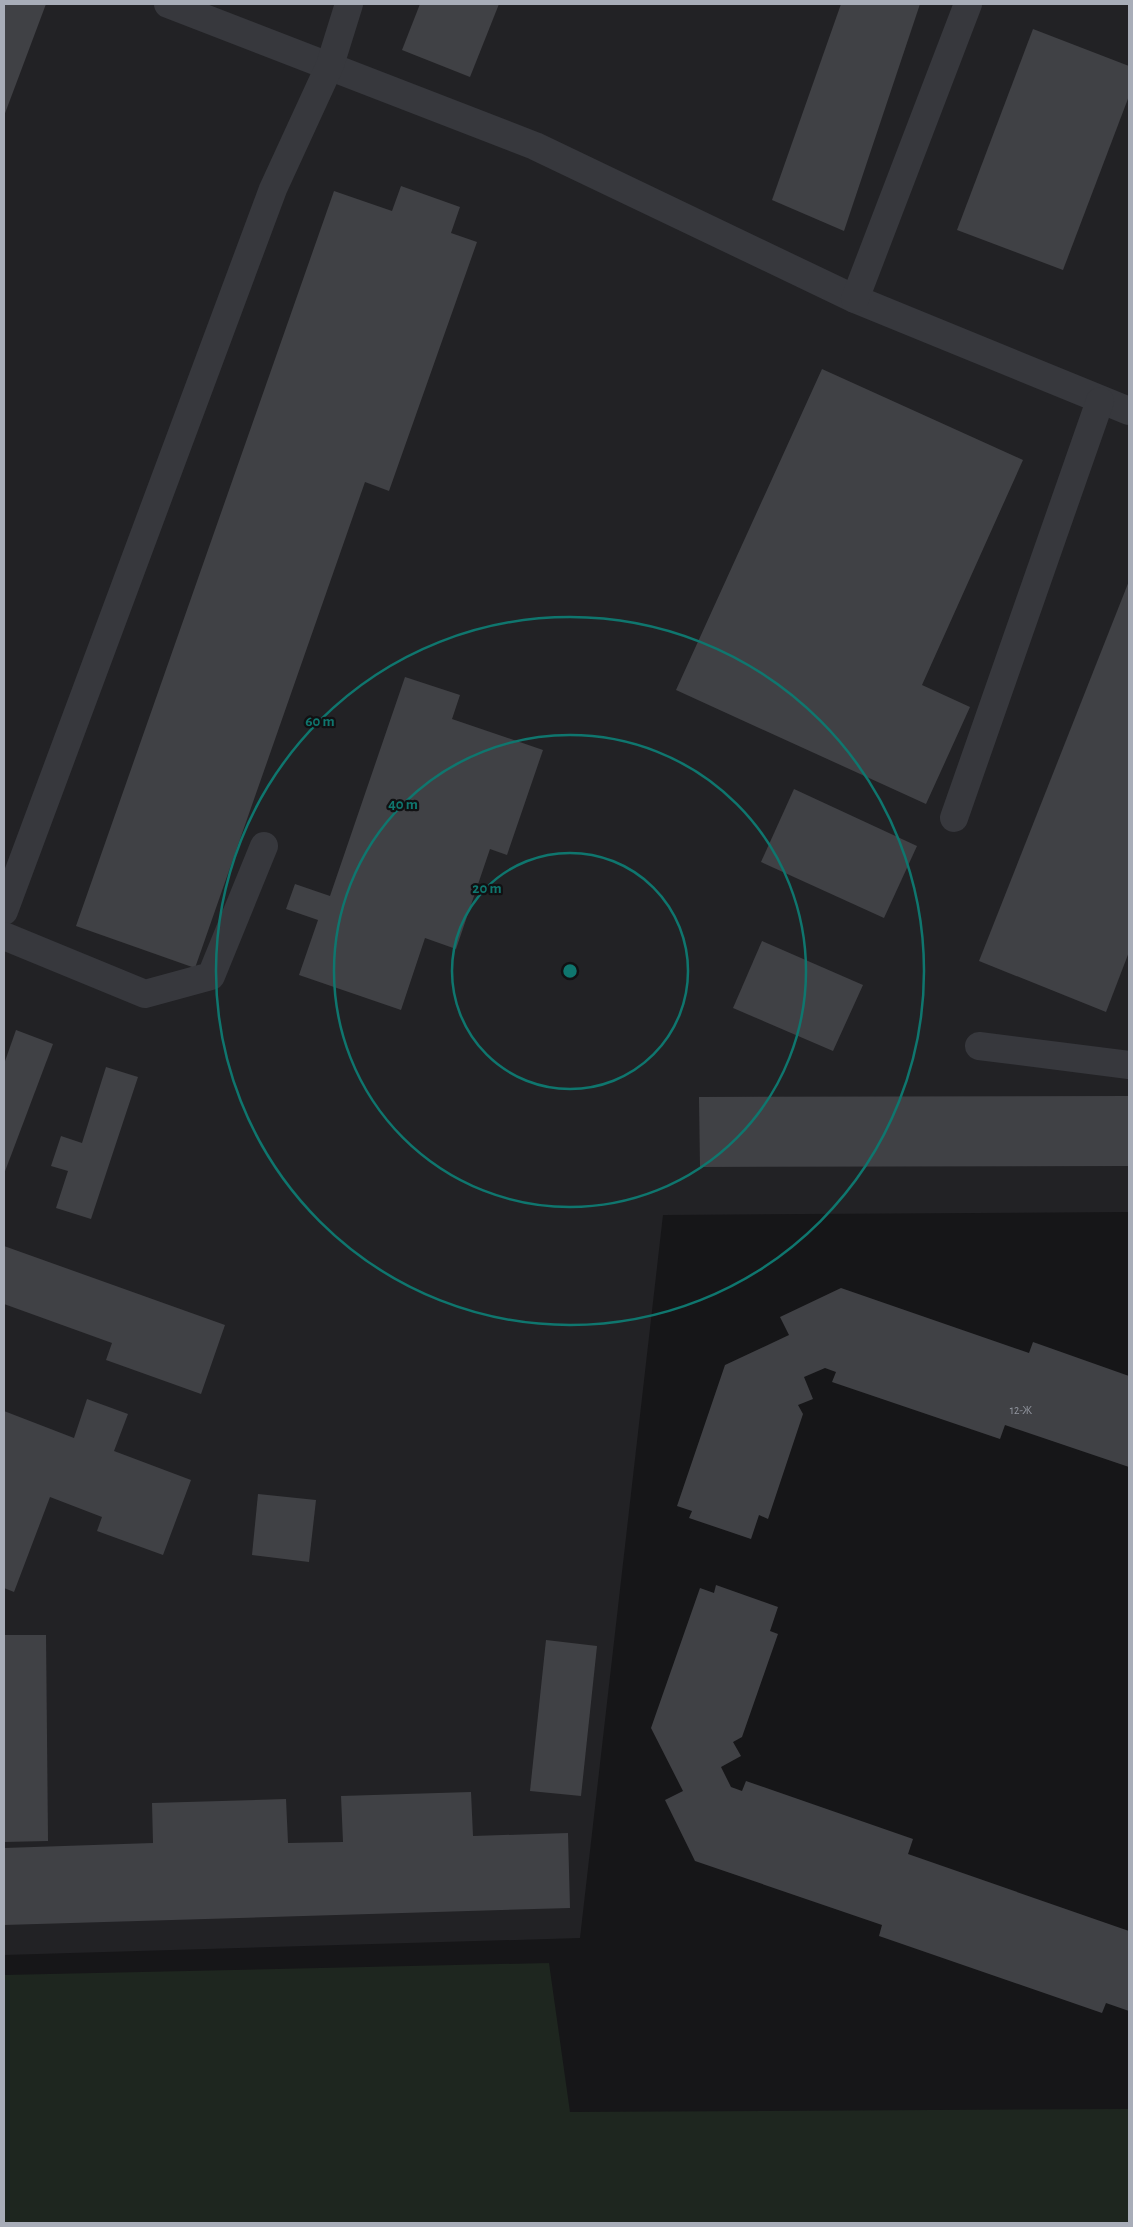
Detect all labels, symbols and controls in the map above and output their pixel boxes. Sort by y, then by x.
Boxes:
text: 60 m [305,714,335,729]
text: 40 m [388,797,418,812]
text: 20 m [472,881,502,896]
centre of rings [561,962,579,980]
house number: 12-Ж [1010,1404,1032,1416]

